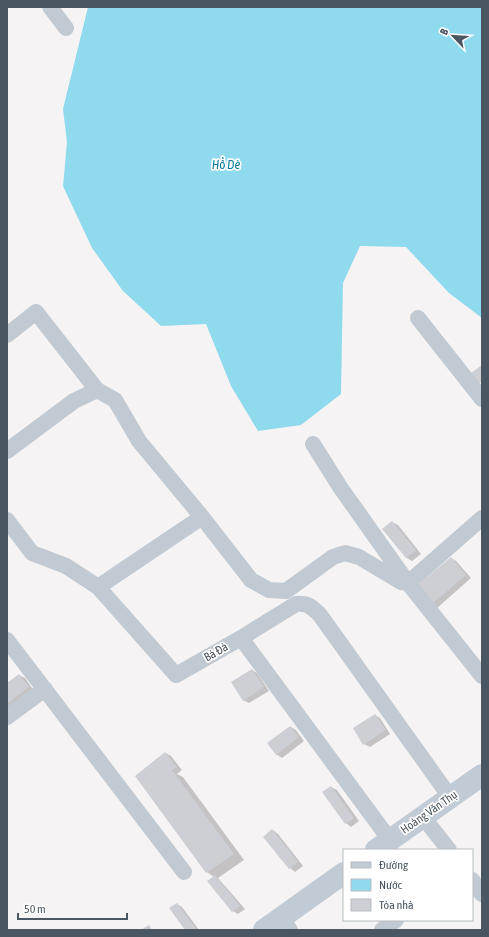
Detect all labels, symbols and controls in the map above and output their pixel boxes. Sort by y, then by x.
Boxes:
north arrow [433,16,473,56]
text: B [437,26,451,37]
water label: Hồ Dè [212,157,240,172]
street label: Bà Đà [202,640,230,664]
street label: Hoàng Văn Thụ [398,787,460,837]
legend [343,849,473,921]
text: Đường [379,858,409,872]
text: Nước [379,878,403,892]
scale bar [18,895,127,921]
text: Tòa nhà [379,898,414,912]
text: 50 m [24,902,46,916]

